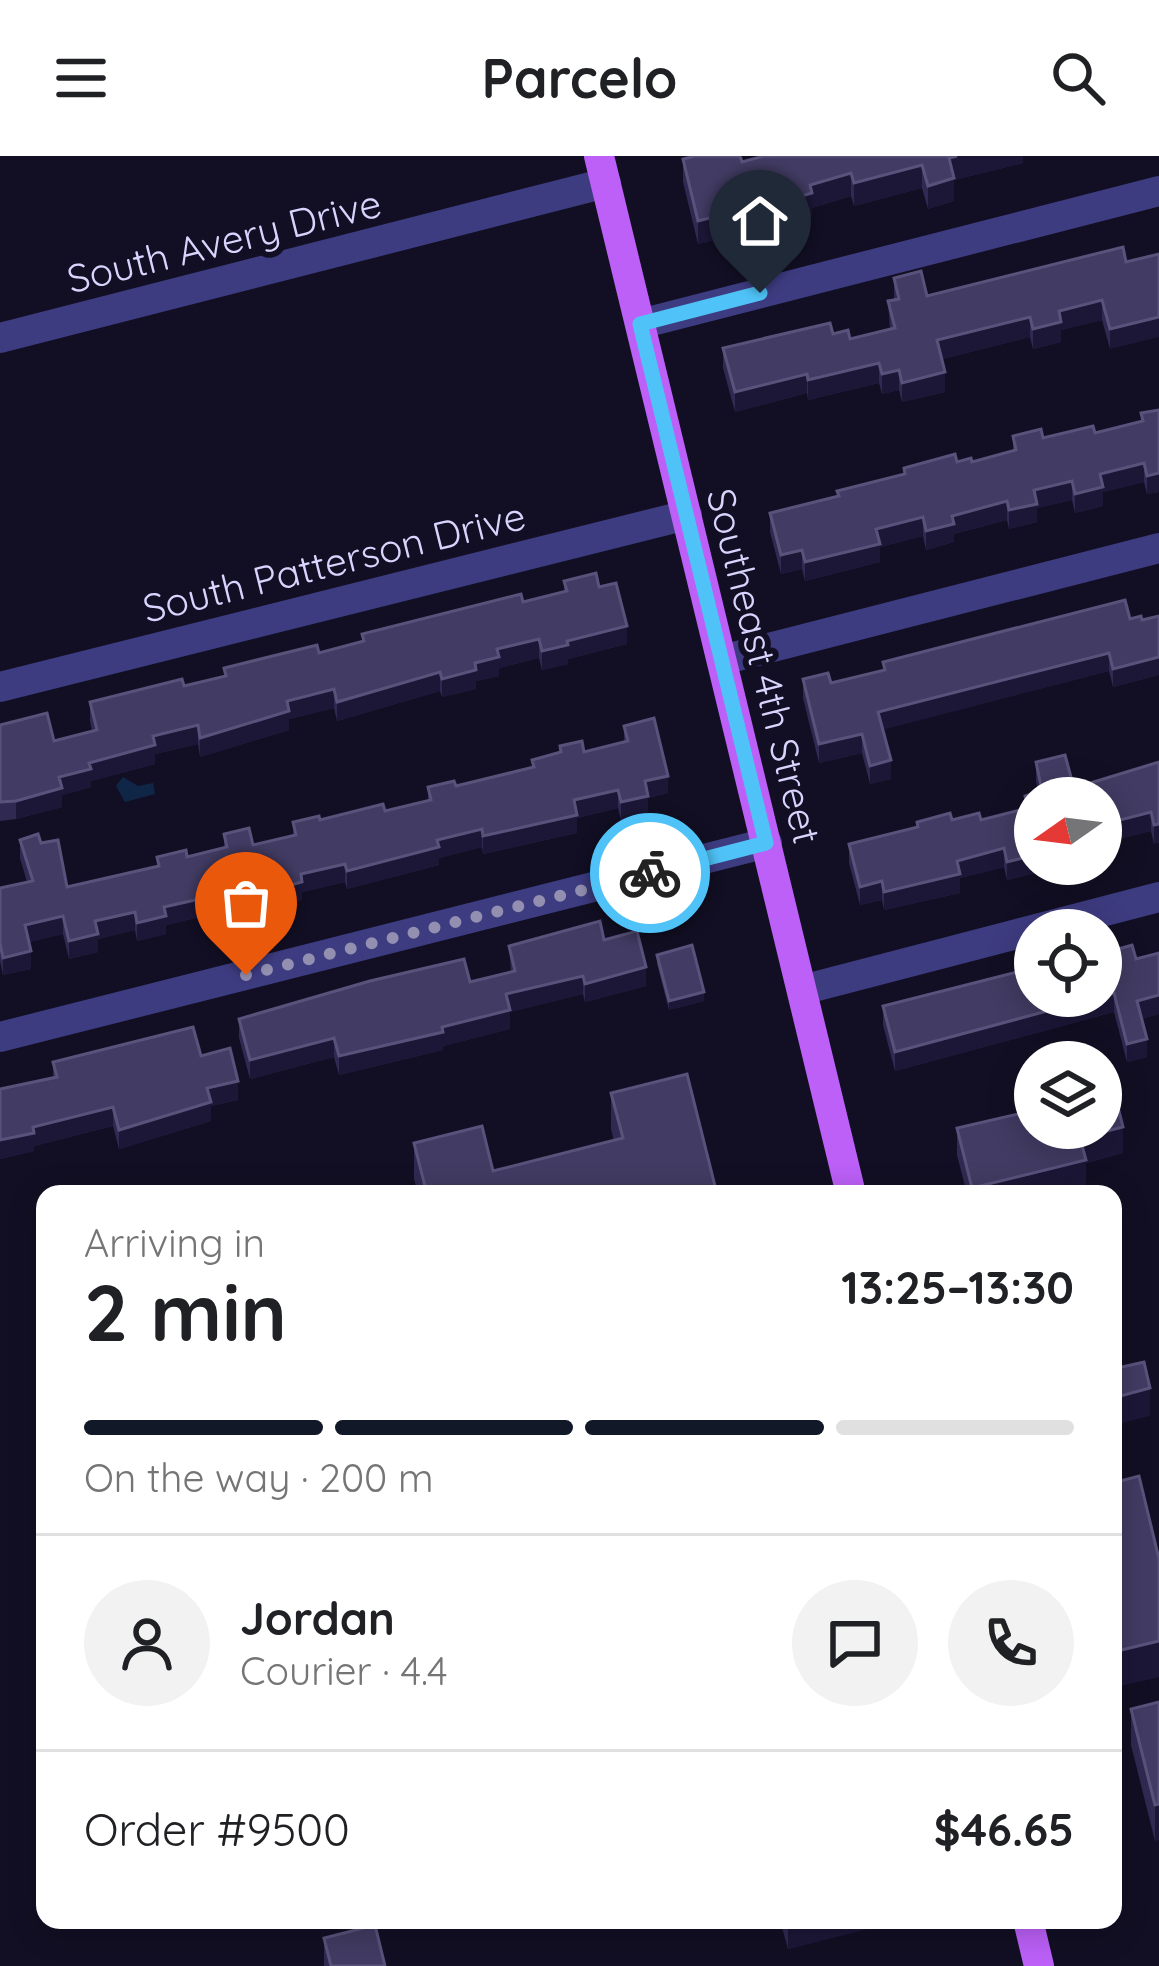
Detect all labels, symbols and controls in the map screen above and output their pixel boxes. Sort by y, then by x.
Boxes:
text: Parcelo [481,44,678,112]
icon: menu [48,45,114,111]
icon: search [1045,45,1111,111]
pin [709,170,811,293]
street label: South Avery Drive [62,178,386,303]
icon: home [727,188,793,254]
street label: Southeast 4th Street [697,483,832,848]
street label: South Patterson Drive [137,490,530,633]
north arrow [1014,777,1122,885]
map controls [1014,777,1122,1149]
courier [590,813,710,933]
icon: bike [617,840,683,906]
pin [195,852,297,975]
icon: bag [213,870,279,936]
button: locate [1014,909,1122,1017]
button: layers [1014,1041,1122,1149]
text: Arriving in [84,1218,265,1267]
text: 13:25–13:30 [841,1259,1074,1315]
text: 2 min [84,1263,287,1361]
text: On the way · 200 m [84,1453,434,1502]
button: person [84,1580,210,1706]
button: chat [792,1580,918,1706]
button: phone [948,1580,1074,1706]
text: Jordan [240,1590,395,1646]
text: Courier · 4.4 [240,1646,448,1695]
text: Order #9500 [84,1801,350,1857]
text: $46.65 [934,1801,1074,1857]

